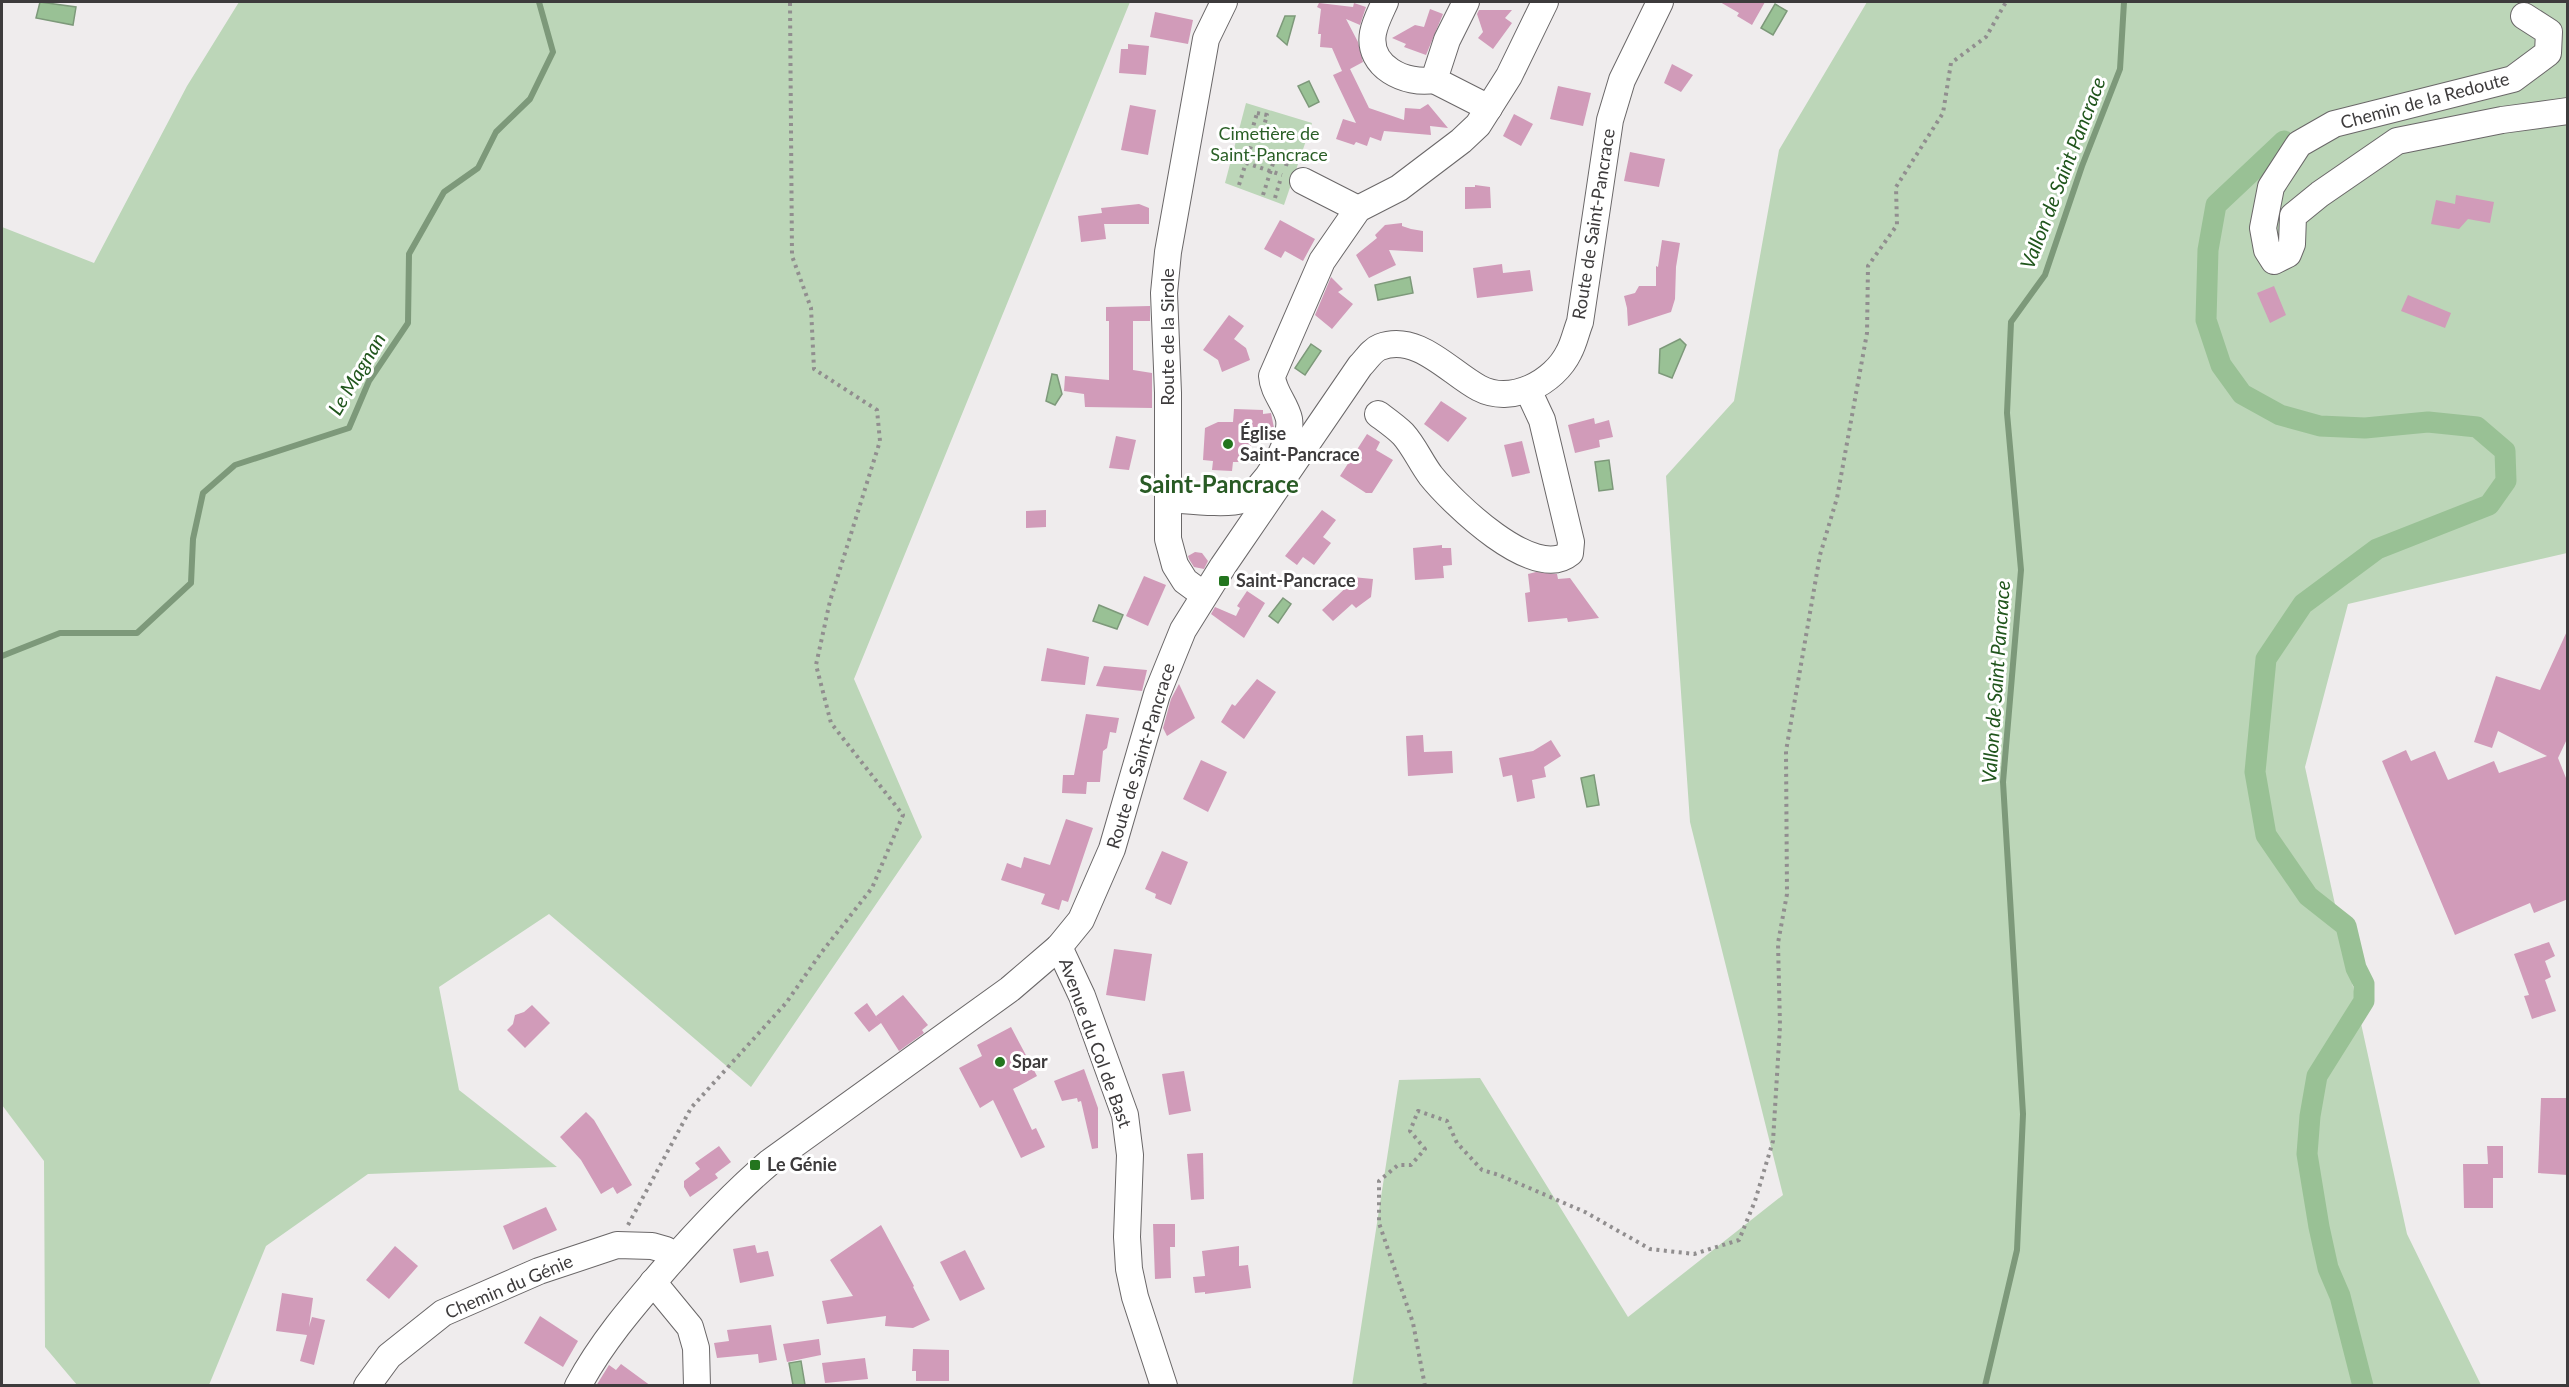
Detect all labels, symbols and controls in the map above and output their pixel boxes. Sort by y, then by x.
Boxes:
street label: Chemin de la Redoute [2338,67,2512,133]
water label: Vallon de Saint Pancrace [2014,73,2110,272]
park label: Cimetière de Saint-Pancrace [1210,122,1328,165]
street label: Route de Saint-Pancrace [1567,127,1619,321]
street label: Route de la Sirole [1156,268,1178,406]
water label: Le Magnan [322,328,390,419]
place label: Église Saint-Pancrace [1240,422,1360,465]
marker: Église Saint-Pancrace [1221,437,1235,451]
district label: Saint-Pancrace [1139,469,1299,498]
place label: Saint-Pancrace [1236,569,1356,591]
marker: Saint-Pancrace [1217,574,1231,588]
water label: Vallon de Saint Pancrace [1976,580,2014,784]
street label: Route de Saint-Pancrace [1101,660,1179,851]
street label: Avenue du Col de Bast [1055,955,1137,1131]
place label: Spar [1012,1050,1048,1072]
marker: Spar [993,1055,1007,1069]
place label: Le Génie [767,1153,837,1175]
marker: Le Génie [748,1158,762,1172]
street label: Chemin du Génie [441,1249,576,1323]

